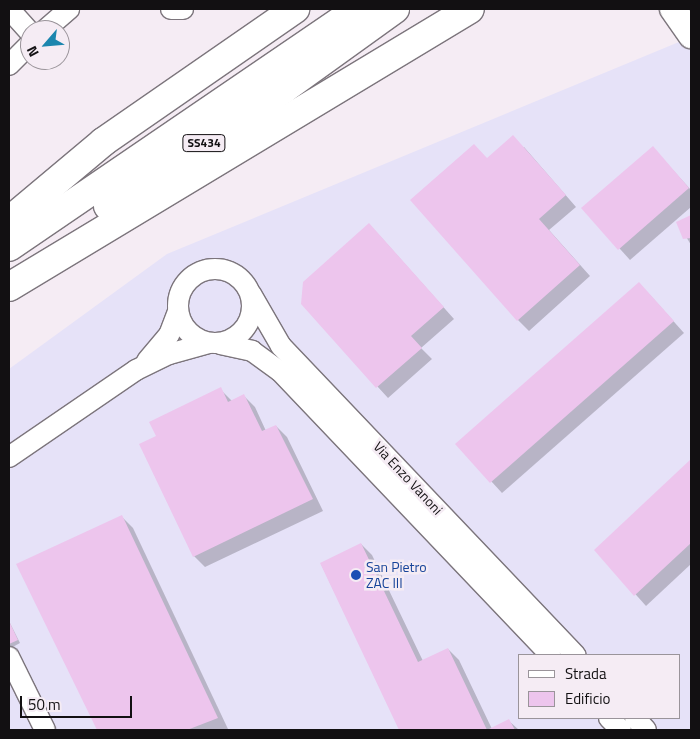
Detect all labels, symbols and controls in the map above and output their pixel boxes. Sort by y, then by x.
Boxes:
north arrow [20,20,70,70]
text: N [21,43,44,61]
road number: SS434 [182,134,226,152]
street label: Via Enzo Vanoni [370,438,446,518]
place label: San Pietro ZAC III [366,559,427,592]
marker: San Pietro ZAC III [350,569,362,581]
legend [518,654,680,719]
text: Strada [565,662,606,685]
scale bar [22,686,135,718]
text: Edificio [565,687,610,710]
text: 50 m [28,693,61,716]

